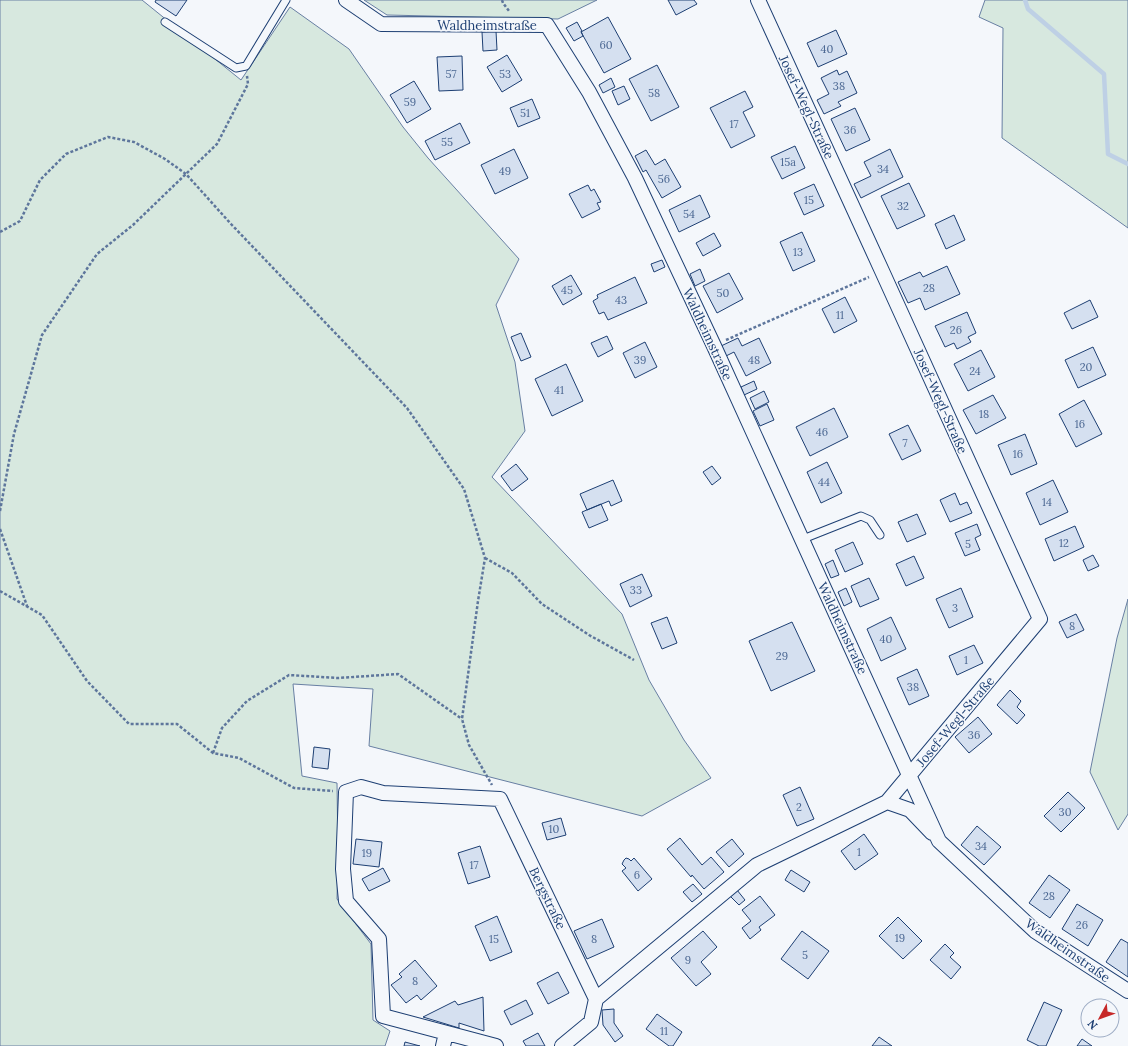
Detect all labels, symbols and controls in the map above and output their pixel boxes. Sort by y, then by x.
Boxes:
street label: Waldheimstraße [437,17,537,34]
house number: 60 [599,38,613,52]
house number: 40 [821,42,834,56]
street label: Josef-Wegl-Straße [775,52,838,162]
house number: 57 [445,67,457,81]
house number: 53 [499,67,511,81]
house number: 38 [833,79,845,93]
house number: 58 [648,86,660,100]
house number: 59 [404,95,416,109]
house number: 51 [520,106,530,120]
house number: 17 [729,117,739,131]
house number: 36 [844,123,856,137]
house number: 55 [441,135,453,149]
house number: 15a [780,155,796,169]
house number: 34 [877,162,889,176]
house number: 49 [499,164,511,178]
house number: 56 [658,172,670,186]
house number: 15 [804,193,814,207]
house number: 32 [897,199,909,213]
house number: 54 [683,207,695,221]
house number: 13 [793,245,803,259]
house number: 28 [923,281,935,295]
house number: 45 [561,283,573,297]
street label: Waldheimstraße [679,285,736,383]
house number: 50 [717,286,730,300]
house number: 43 [615,293,627,307]
house number: 11 [836,308,844,322]
house number: 26 [950,323,962,337]
street label: Josef-Wegl-Straße [909,345,971,456]
house number: 39 [634,353,646,367]
house number: 48 [748,353,760,367]
house number: 20 [1080,360,1093,374]
house number: 24 [969,364,981,378]
house number: 41 [554,383,564,397]
house number: 18 [979,407,989,421]
house number: 16 [1075,417,1085,431]
house number: 46 [816,425,828,439]
house number: 7 [902,436,908,450]
house number: 16 [1013,447,1023,461]
house number: 44 [818,475,830,489]
house number: 14 [1042,495,1052,509]
house number: 12 [1059,536,1069,550]
house number: 5 [965,537,971,551]
street label: Waldheimstraße [814,579,871,677]
house number: 33 [630,583,642,597]
house number: 3 [952,601,958,615]
house number: 8 [1069,619,1075,633]
house number: 40 [880,632,893,646]
house number: 29 [776,649,788,663]
house number: 1 [964,653,968,667]
street label: Josef-Wegl-Straße [912,673,998,771]
house number: 38 [907,680,919,694]
house number: 36 [968,728,980,742]
house number: 2 [796,800,802,814]
house number: 30 [1059,805,1072,819]
house number: 10 [549,822,560,836]
house number: 34 [975,839,987,853]
house number: 1 [857,845,861,859]
house number: 19 [362,846,372,860]
house number: 17 [469,858,479,872]
street label: Bergstraße [525,864,570,932]
house number: 6 [634,868,640,882]
house number: 28 [1043,889,1055,903]
street label: Waldheimstraße [1022,915,1113,986]
house number: 26 [1076,918,1088,932]
house number: 19 [895,931,905,945]
house number: 15 [489,932,499,946]
house number: 8 [591,932,597,946]
house number: 5 [802,948,808,962]
house number: 9 [685,953,691,967]
house number: 8 [412,974,418,988]
north arrow [1080,998,1120,1038]
text: N [1084,1016,1101,1032]
house number: 11 [660,1024,668,1038]

